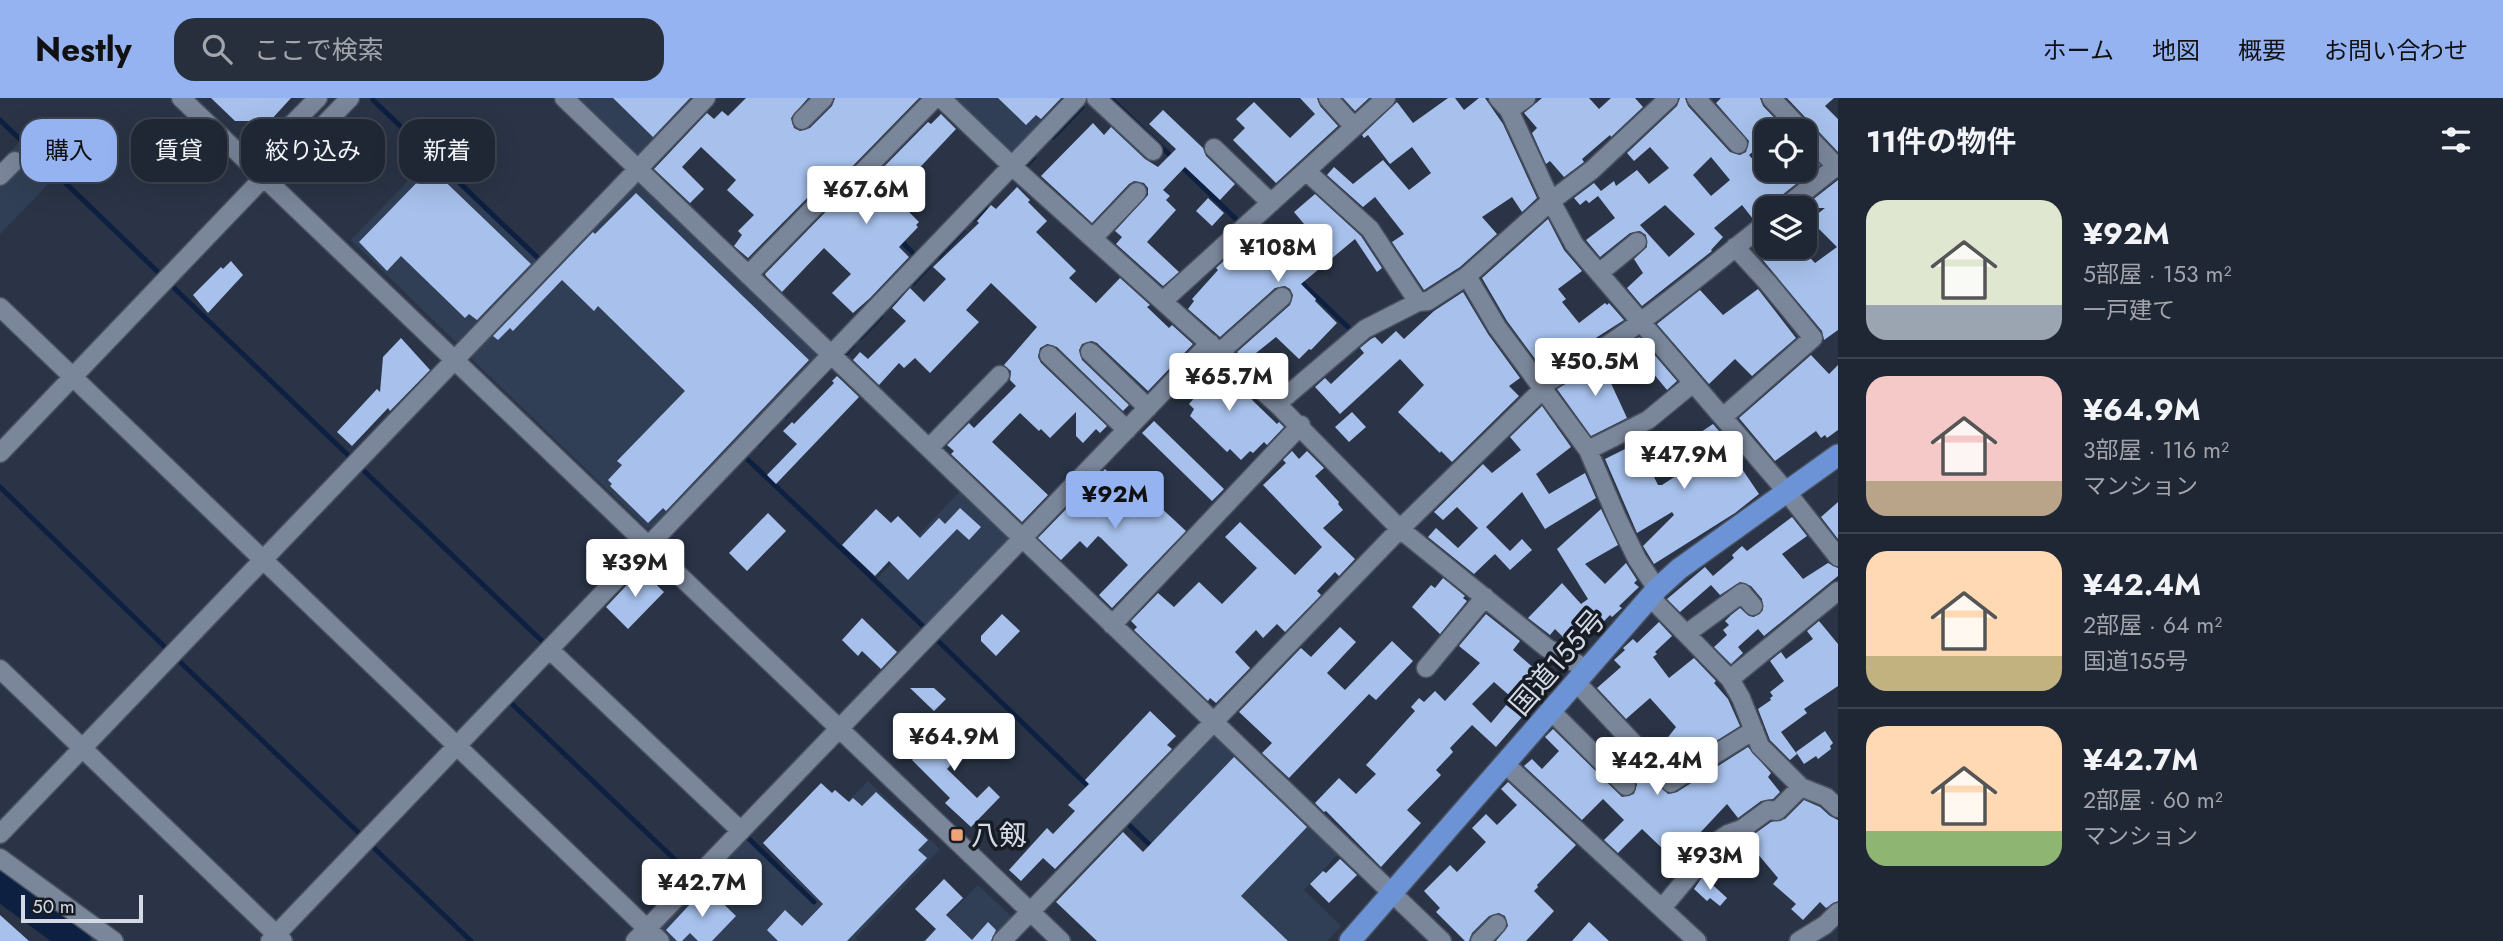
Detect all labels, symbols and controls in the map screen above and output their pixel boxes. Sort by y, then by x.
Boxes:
search box [174,18,664,81]
text: Nestly [35,26,132,73]
icon: search [198,30,236,68]
text: ここで検索 [254,31,384,69]
text: ホーム [2043,33,2114,68]
text: 地図 [2152,33,2200,68]
text: 概要 [2238,33,2286,68]
text: お問い合わせ [2324,33,2468,68]
chip: 購入 [21,119,117,182]
chip: 賃貸 [131,119,227,182]
chip: 絞り込み [241,119,385,182]
chip: 新着 [399,119,495,182]
map controls [1754,119,1817,259]
button: locate [1754,119,1817,182]
text: 11件の物件 [1866,120,2017,163]
icon: filters [2437,121,2475,159]
pin: ¥67.6M [809,166,923,226]
text: ¥67.6M [823,172,909,206]
button: layers [1754,196,1817,259]
text: ¥92M [2083,212,2170,255]
pin: ¥108M [1229,225,1327,284]
icon: home [1922,228,2006,312]
text: ¥108M [1239,230,1317,264]
text: 5部屋 · 153 m² [2083,257,2231,291]
text: 一戸建て [2083,293,2175,327]
pin: ¥50.5M [1538,338,1652,398]
text: ¥50.5M [1551,344,1639,378]
pin: ¥65.7M [1172,354,1286,413]
text: ¥65.7M [1185,359,1273,393]
text: ¥64.9M [2083,388,2201,431]
icon: home [1922,404,2006,488]
pin: ¥47.9M [1627,432,1741,491]
text: 3部屋 · 116 m² [2083,433,2229,467]
text: ¥47.9M [1641,437,1727,471]
text: マンション [2083,469,2198,503]
pin: ¥92M [1074,472,1156,531]
text: ¥92M [1082,477,1148,511]
pin: ¥39M [594,540,676,599]
text: ¥39M [602,545,668,579]
text: ¥42.4M [2083,563,2201,606]
icon: home [1922,579,2006,663]
street label: 国道155号 [1500,601,1615,724]
text: 2部屋 · 64 m² [2083,608,2222,642]
text: 国道155号 [2083,644,2188,678]
pin: ¥64.9M [897,714,1011,773]
text: ¥64.9M [909,719,999,753]
pin: ¥42.4M [1600,738,1714,797]
text: ¥42.7M [2083,738,2198,781]
text: ¥42.4M [1612,743,1702,777]
icon: home [1922,754,2006,838]
text: 2部屋 · 60 m² [2083,783,2223,817]
place label: 八剱 [971,815,1027,856]
text: マンション [2083,819,2198,853]
marker: 八剱 [949,827,965,843]
pin: ¥93M [1669,832,1751,892]
text: ¥93M [1677,838,1743,872]
pin: ¥42.7M [645,860,759,919]
text: ¥42.7M [658,865,746,899]
scale bar [21,892,144,924]
text: 50 m [32,893,75,920]

